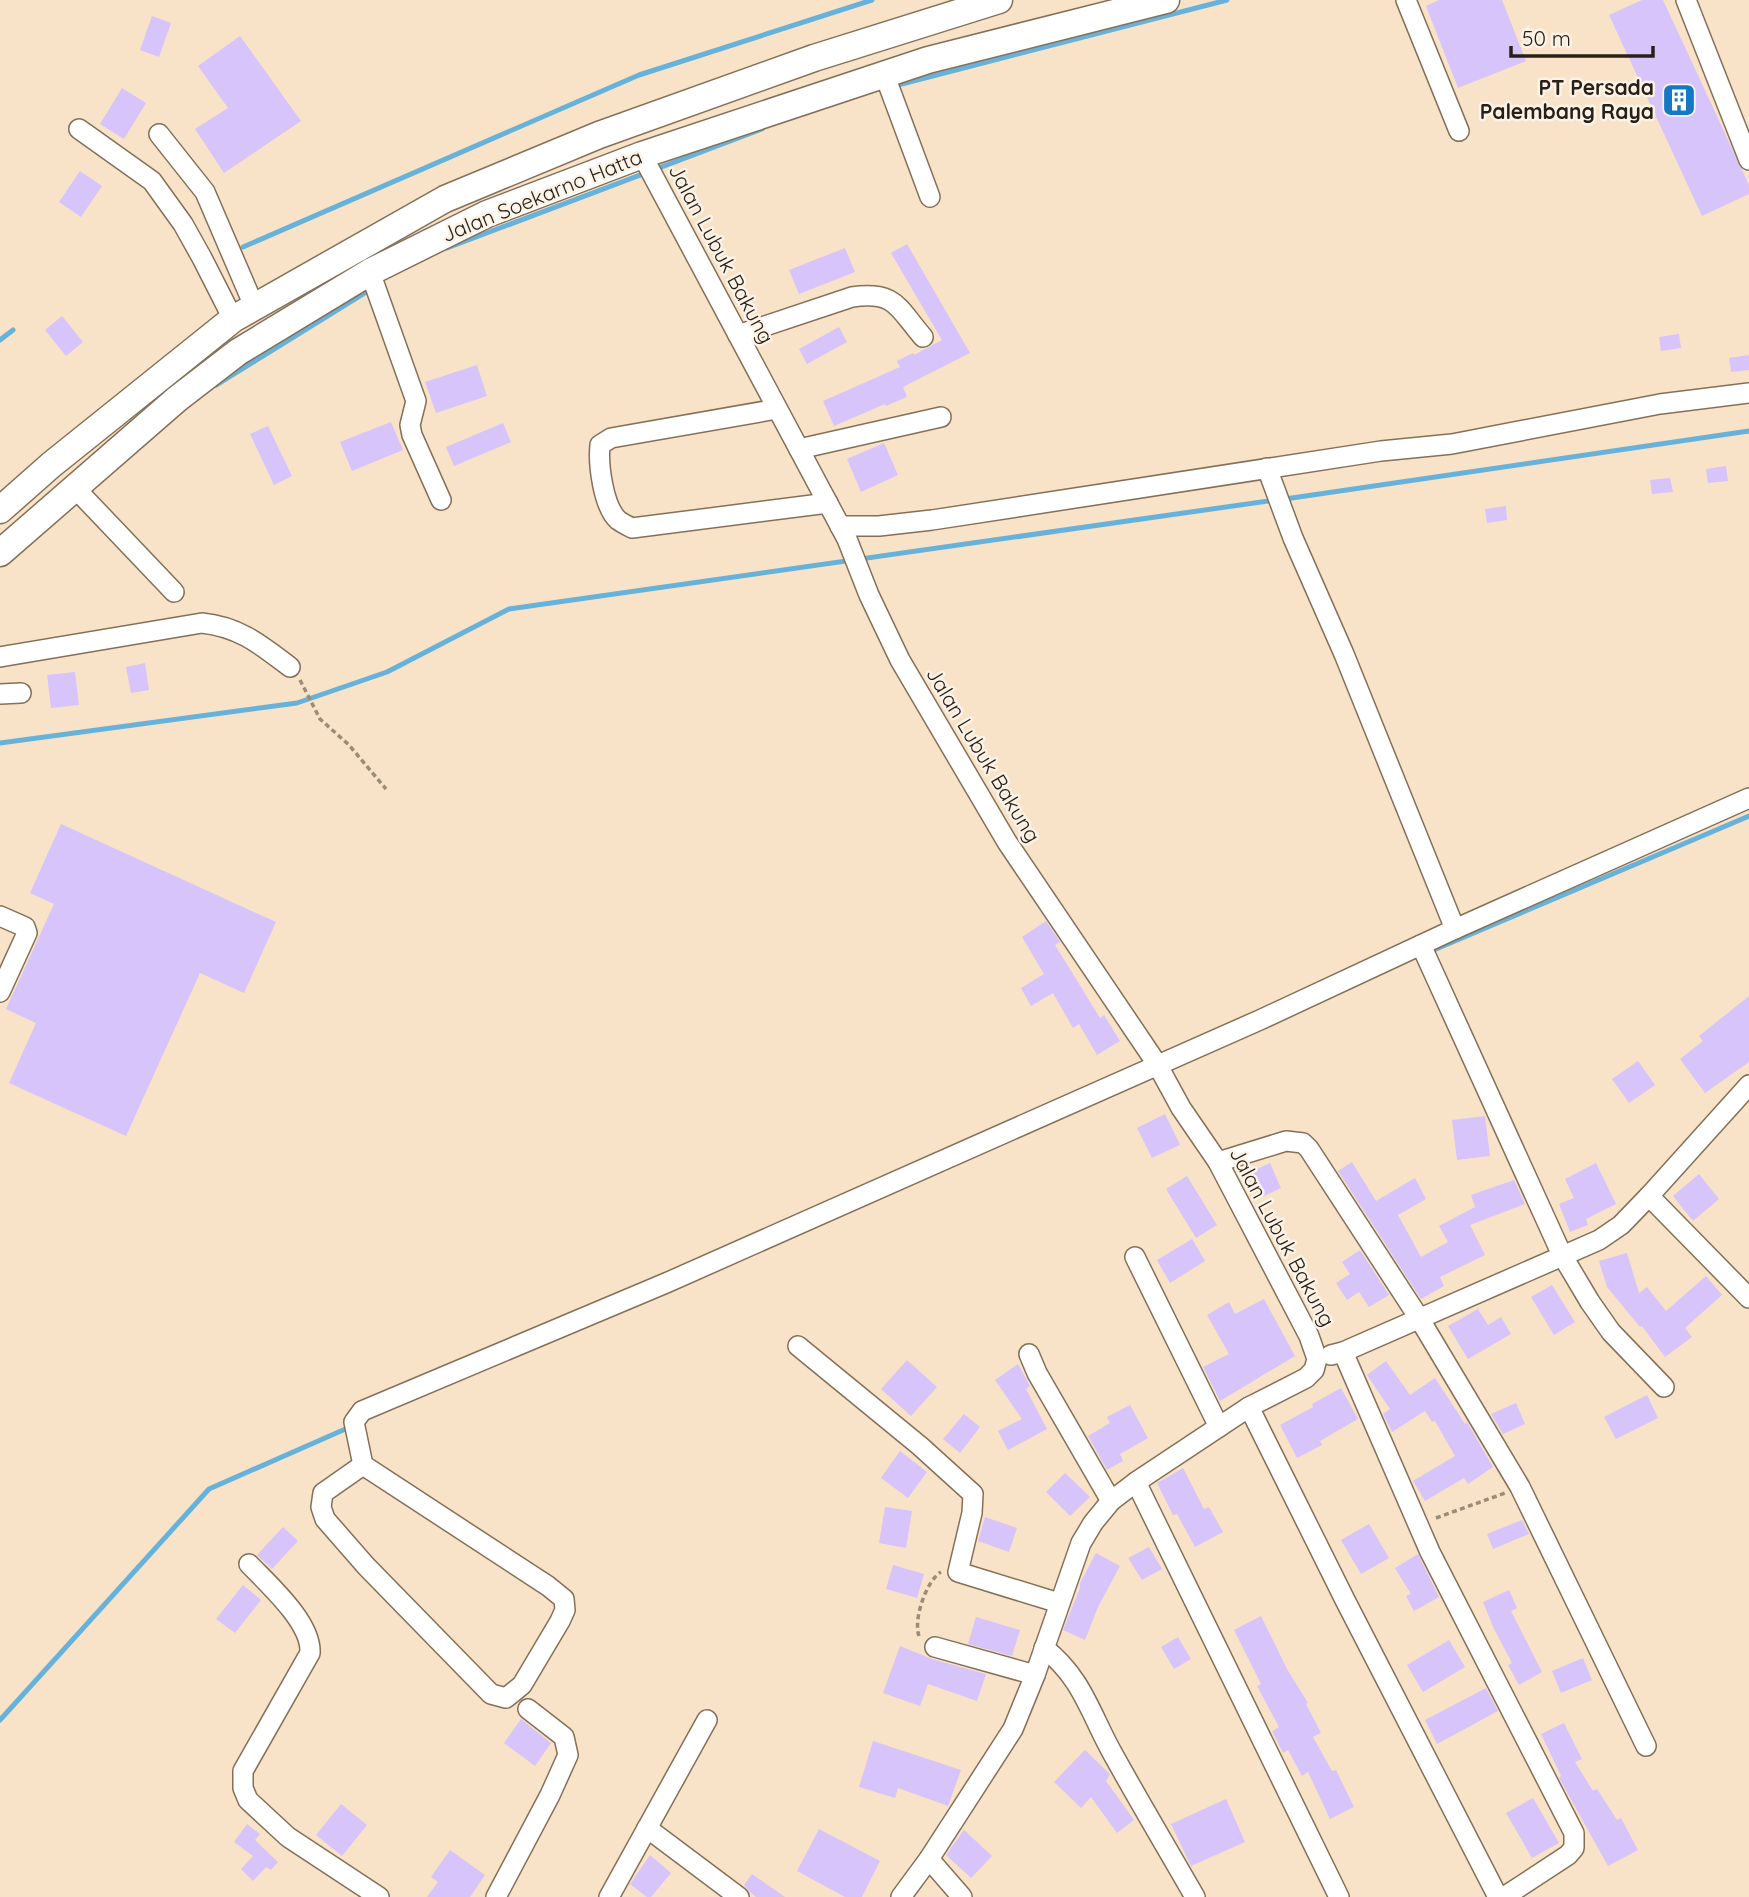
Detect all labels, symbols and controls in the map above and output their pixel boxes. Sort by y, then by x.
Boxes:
scale bar [1511,14,1653,58]
text: 50 m [1522,25,1571,51]
place label: PT Persada Palembang Raya [1480,74,1654,124]
building icon: PT Persada Palembang Raya [1660,81,1698,119]
street label: Jalan Soekarno Hatta [438,143,646,247]
street label: Jalan Lubuk Bakung [664,159,780,348]
street label: Jalan Lubuk Bakung [921,662,1046,847]
street label: Jalan Lubuk Bakung [1225,1142,1341,1331]

